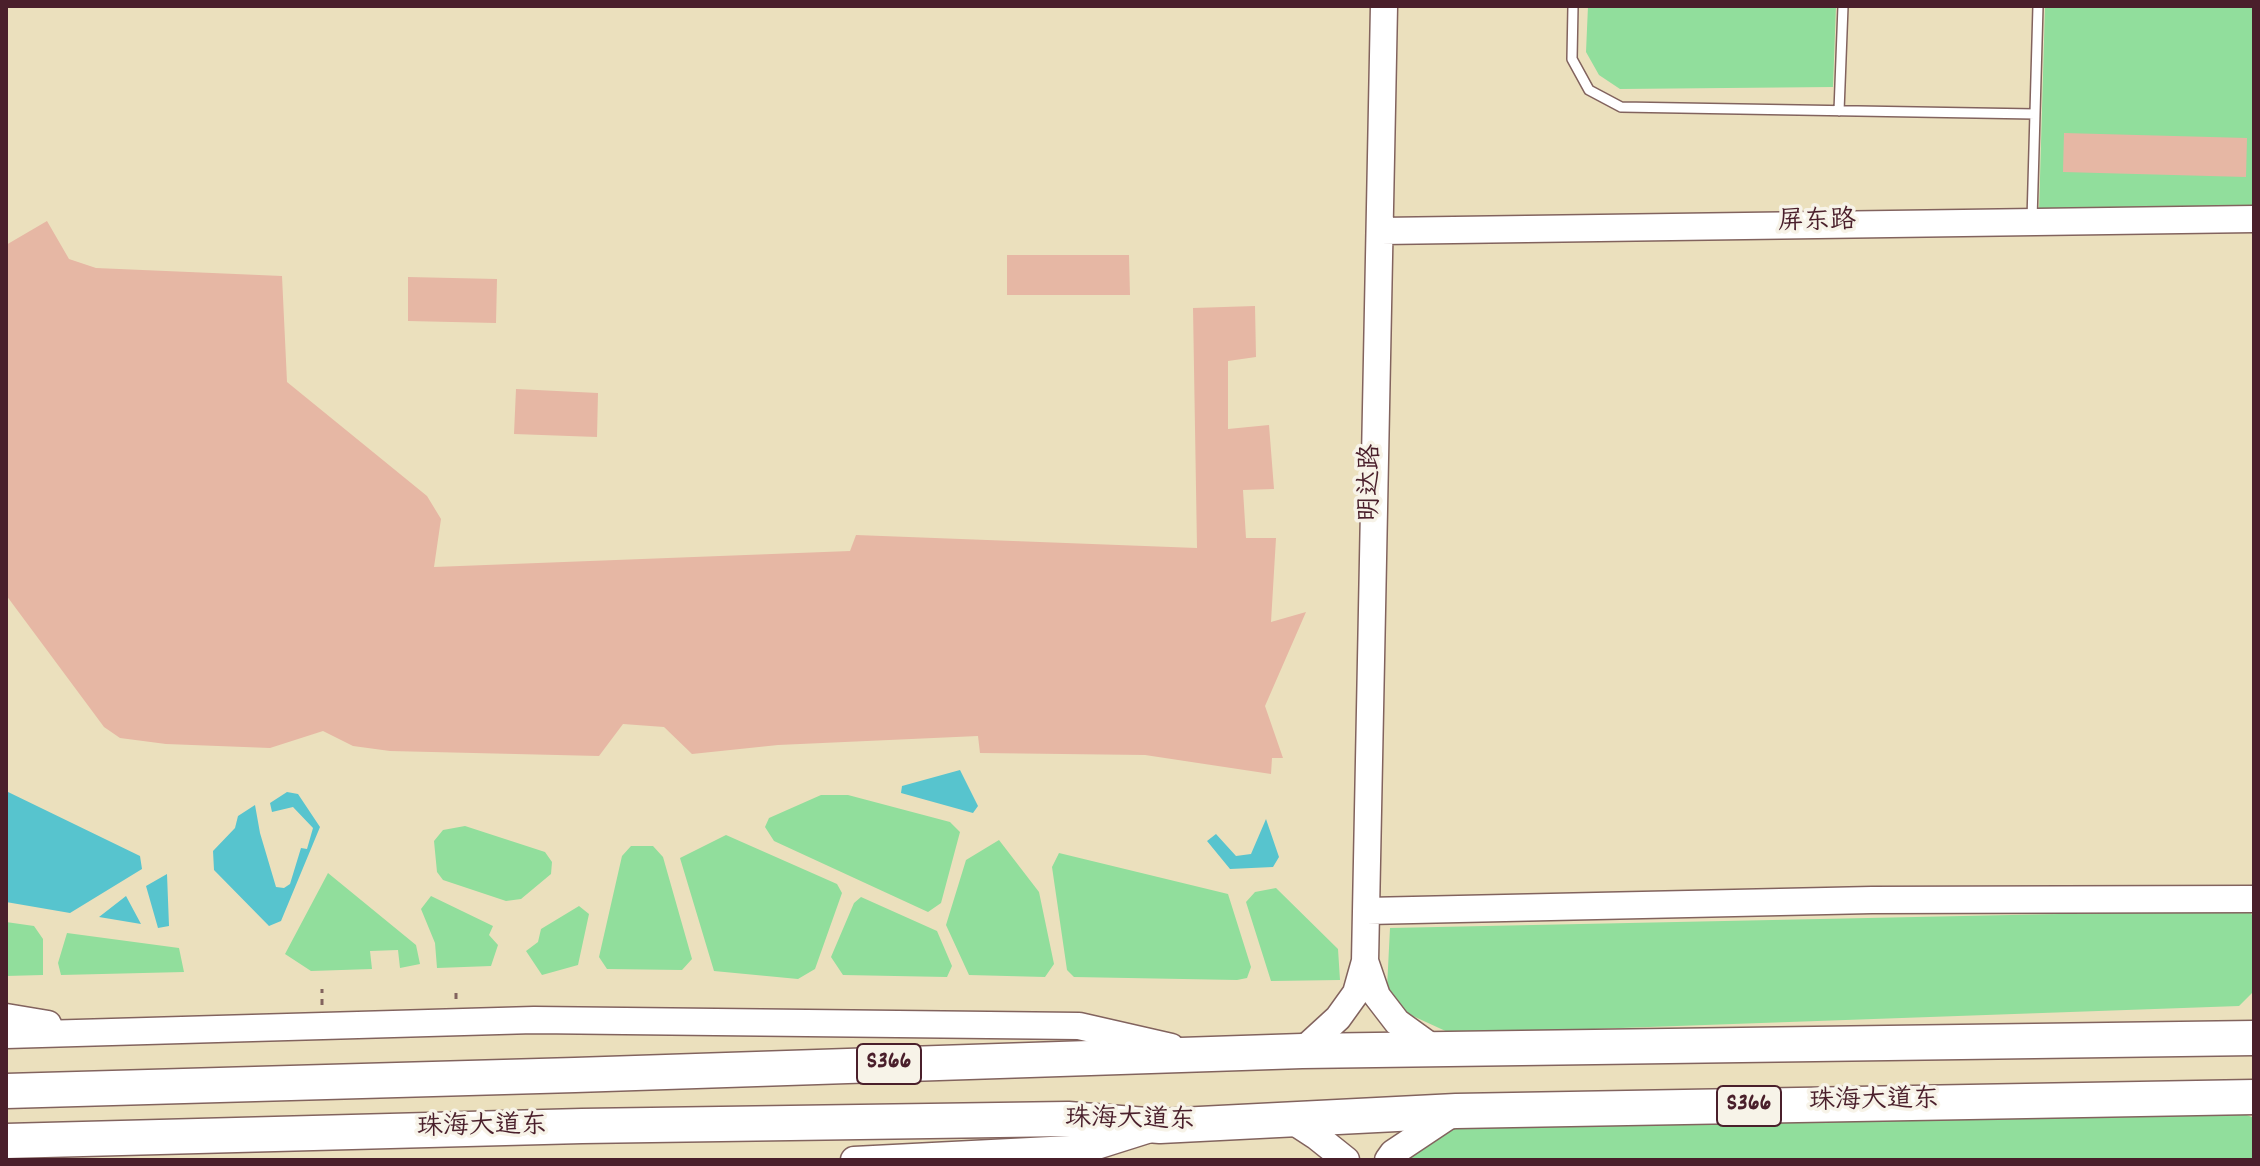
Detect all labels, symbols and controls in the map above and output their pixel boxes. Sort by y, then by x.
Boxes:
street label: 屏东路 [1778,208,1856,240]
street label: 明达路 [1357,444,1389,522]
road number: S366 [857,1044,921,1084]
road number: S366 [1717,1086,1781,1126]
street label: 珠海大道东 [1809,1086,1939,1120]
street label: 珠海大道东 [1065,1105,1195,1139]
street label: 珠海大道东 [417,1112,547,1146]

